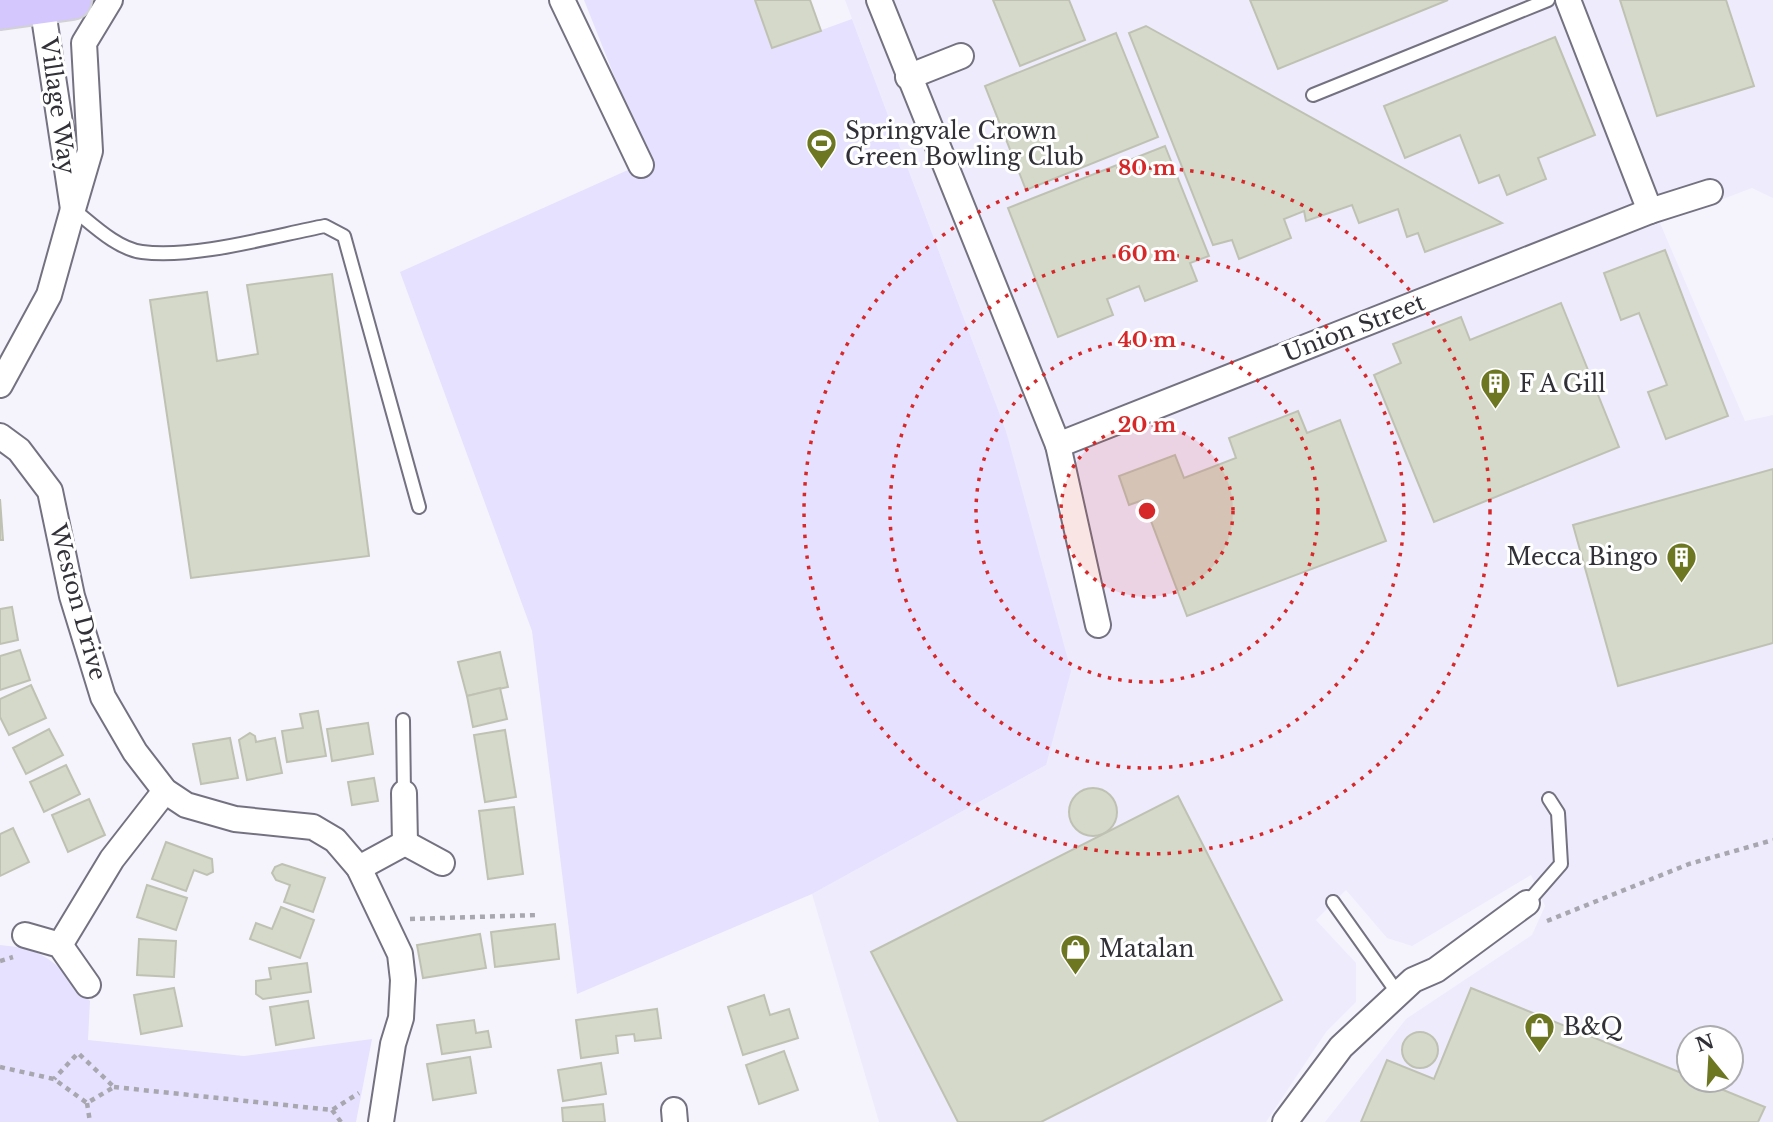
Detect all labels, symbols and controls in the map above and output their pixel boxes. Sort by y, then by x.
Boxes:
street label: Village Way [34,35,81,177]
place label: Springvale Crown Green Bowling Club [845,117,1084,171]
sports icon: Springvale Crown Green Bowling Club [805,127,839,171]
text: 80 m [1118,155,1176,181]
text: 60 m [1118,241,1176,267]
street label: Union Street [1279,288,1429,368]
text: 40 m [1118,327,1176,353]
building icon: F A Gill [1479,367,1513,411]
place label: F A Gill [1519,370,1606,398]
text: 20 m [1118,412,1176,438]
centre of rings [1135,499,1159,523]
street label: Weston Drive [43,520,112,683]
building icon: Mecca Bingo [1664,540,1698,584]
place label: Mecca Bingo [1507,543,1658,571]
shop icon: Matalan [1059,932,1093,976]
place label: Matalan [1099,935,1194,963]
shop icon: B&Q [1523,1010,1557,1054]
place label: B&Q [1563,1013,1623,1041]
north arrow [1675,1024,1745,1094]
text: N [1693,1030,1717,1057]

